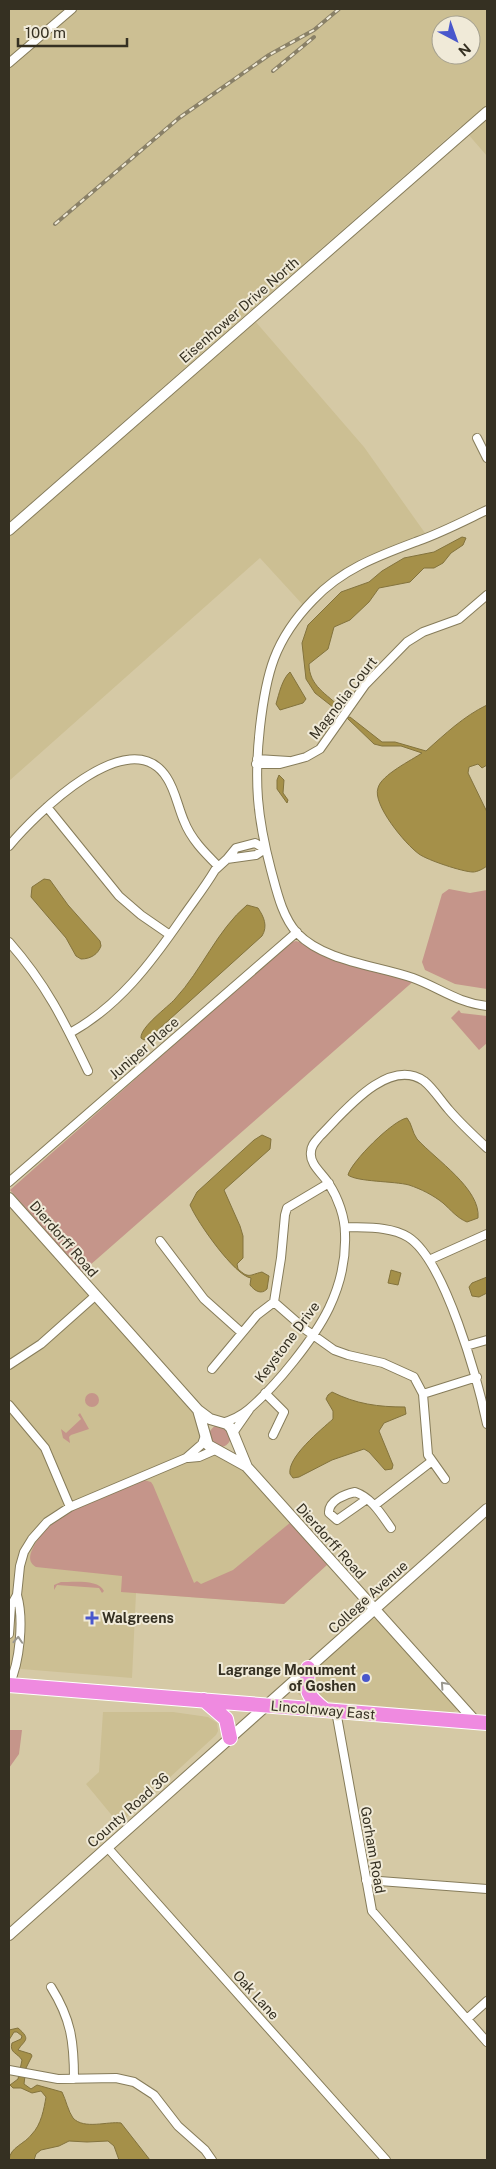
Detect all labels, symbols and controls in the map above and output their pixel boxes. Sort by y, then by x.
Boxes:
scale bar [18,15,126,47]
north arrow [431,15,481,65]
text: 100 m [25,24,66,41]
text: N [455,40,474,59]
street label: Eisenhower Drive North [176,254,302,366]
street label: Magnolia Court [306,654,380,742]
street label: Juniper Place [106,1013,182,1082]
street label: Dierdorff Road [27,1198,101,1280]
street label: Keystone Drive [251,1298,323,1386]
street label: Dierdorff Road [293,1500,369,1582]
street label: College Avenue [325,1557,411,1637]
place label: Walgreens [102,1610,174,1626]
marker: Walgreens [86,1612,98,1624]
one-way arrow [13,1636,24,1644]
place label: Lagrange Monument of Goshen [218,1662,356,1694]
marker: Lagrange Monument of Goshen [360,1672,372,1684]
one-way arrow [441,1682,450,1691]
street label: Lincolnway East [270,1697,376,1723]
street label: County Road 36 [84,1769,172,1851]
street label: Gorham Road [357,1805,389,1895]
street label: Oak Lane [230,1967,282,2023]

